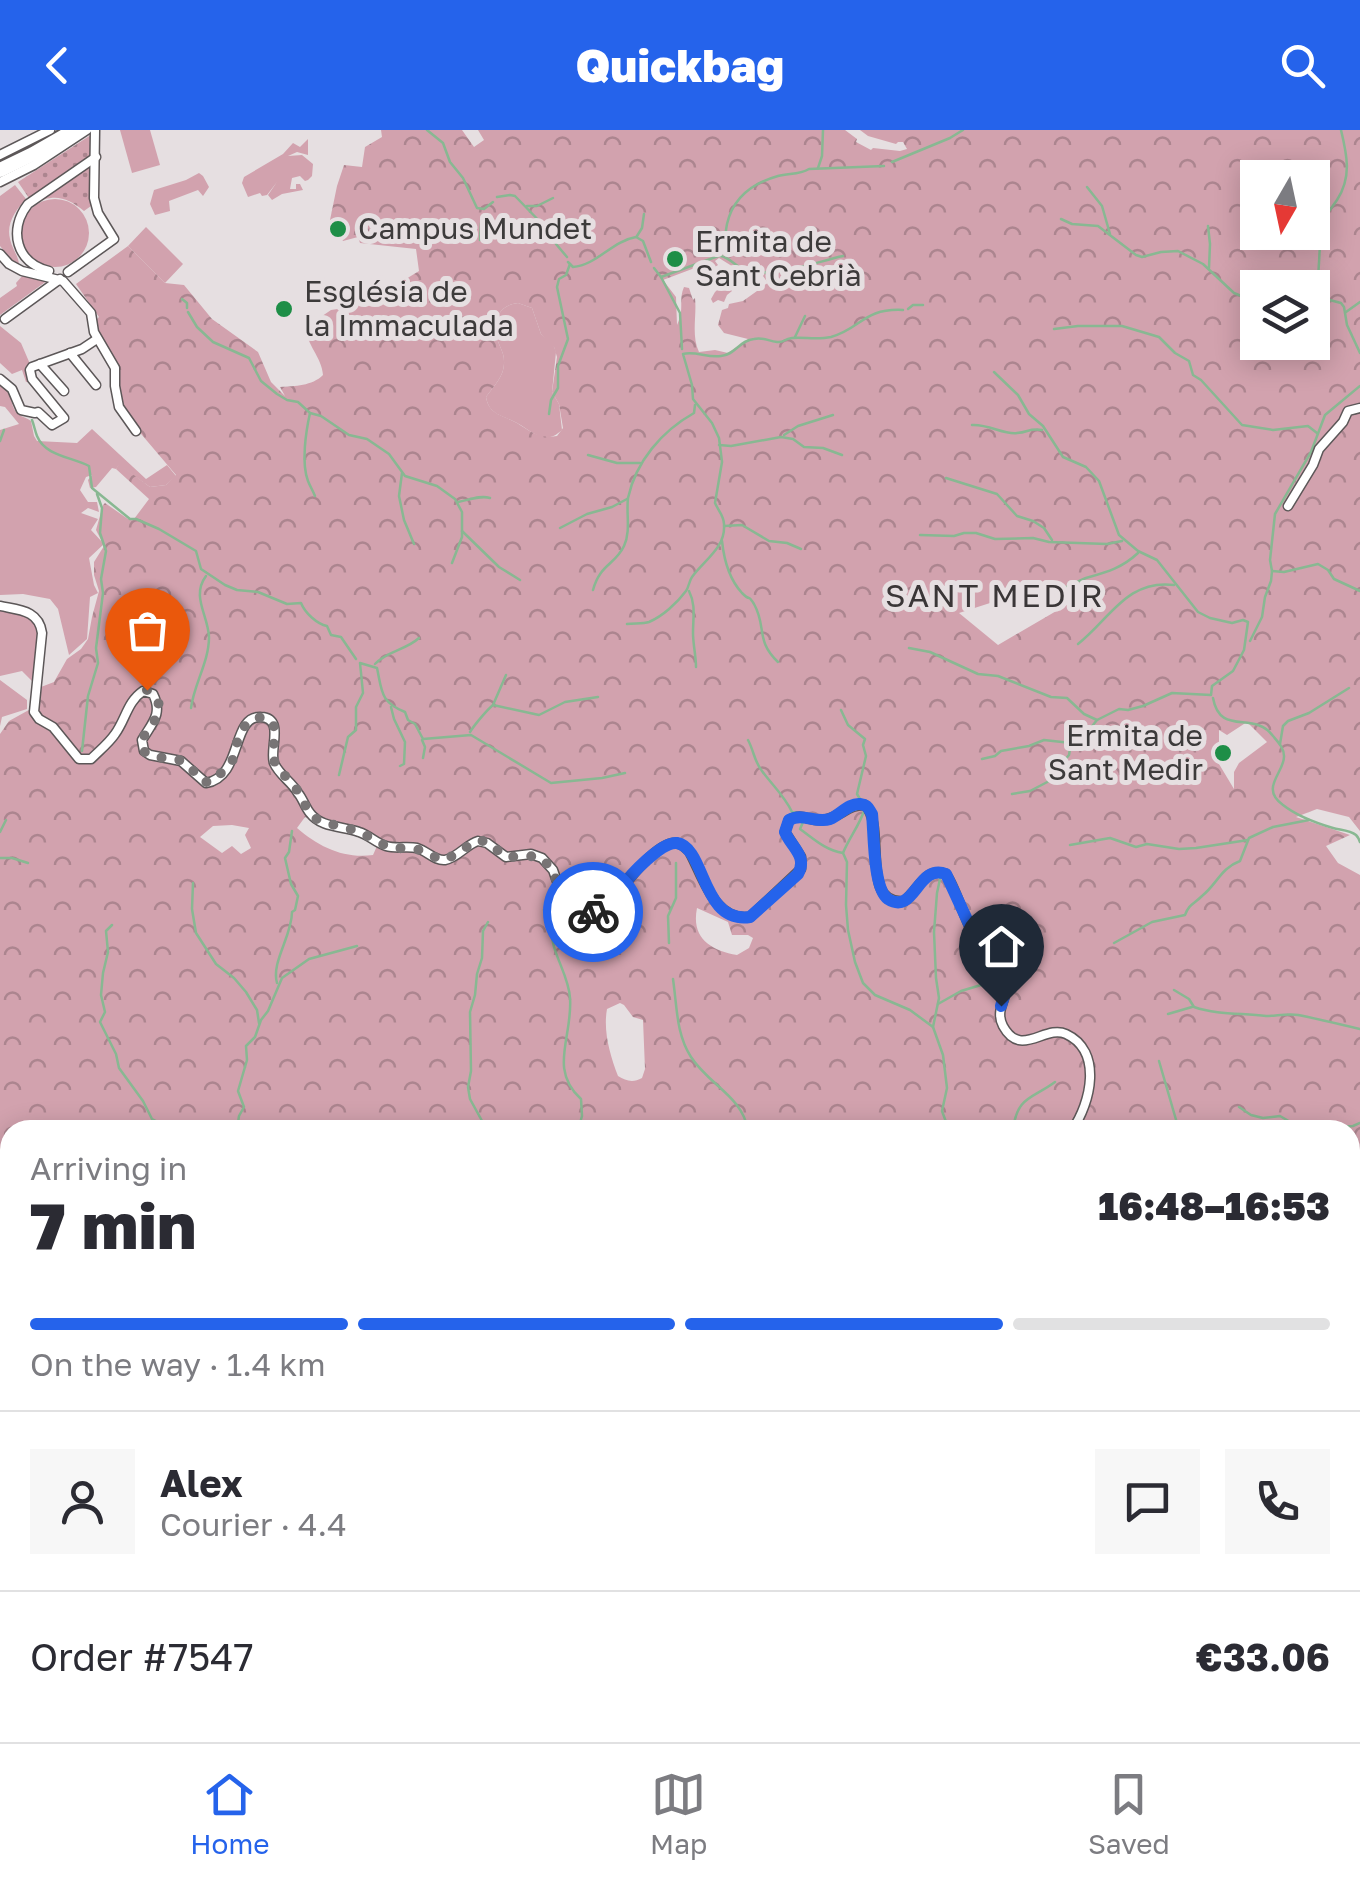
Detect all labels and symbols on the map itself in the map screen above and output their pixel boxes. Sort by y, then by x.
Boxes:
north arrow [1240,160,1330,250]
place label: Campus Mundet [358,210,592,246]
marker: Campus Mundet [327,218,349,240]
place label: Ermita de Sant Cebrià [695,223,862,293]
marker: Ermita de Sant Cebrià [664,248,686,270]
place label: Església de la Immaculada [304,273,514,343]
marker: Església de la Immaculada [273,298,295,320]
district label: SANT MEDIR [885,576,1105,614]
pin [105,588,190,691]
place label: Ermita de Sant Medir [1048,717,1203,787]
marker: Ermita de Sant Medir [1212,742,1234,764]
courier [543,862,643,962]
pin [959,904,1044,1007]

